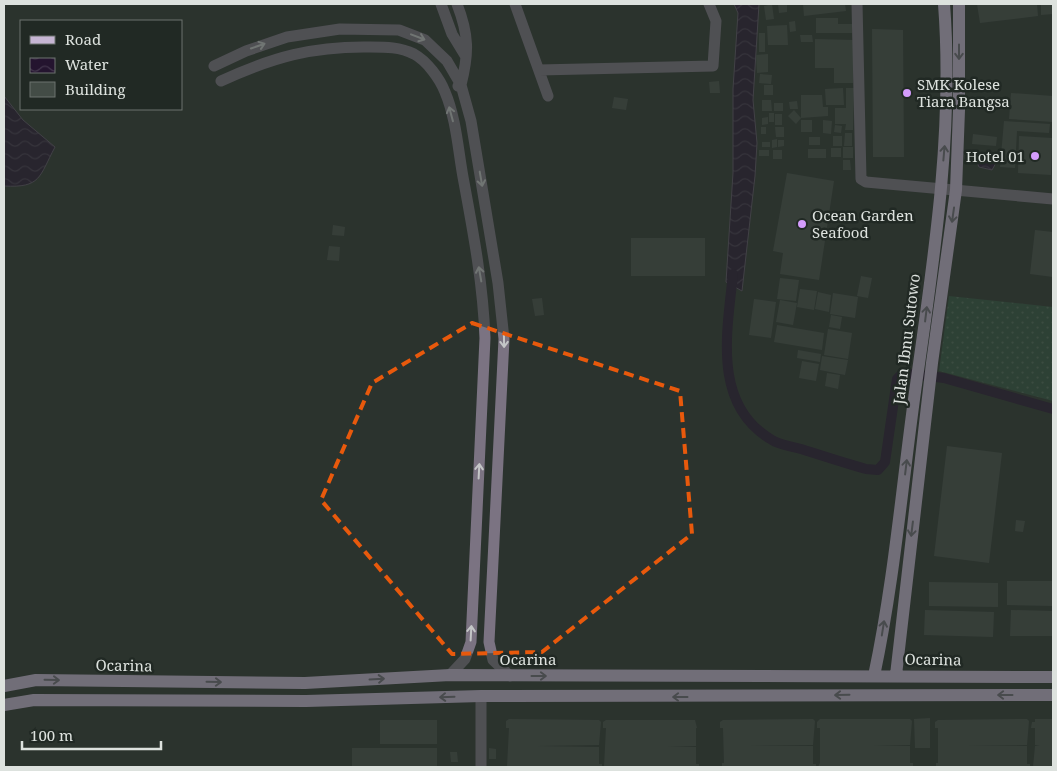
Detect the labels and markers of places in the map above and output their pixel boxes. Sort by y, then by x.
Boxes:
place label: SMK Kolese Tiara Bangsa [917,74,1010,111]
marker: SMK Kolese Tiara Bangsa [901,87,913,99]
place label: Hotel 01 [966,146,1025,166]
marker: Hotel 01 [1029,150,1041,162]
place label: Ocean Garden Seafood [812,205,914,242]
marker: Ocean Garden Seafood [796,218,808,230]

